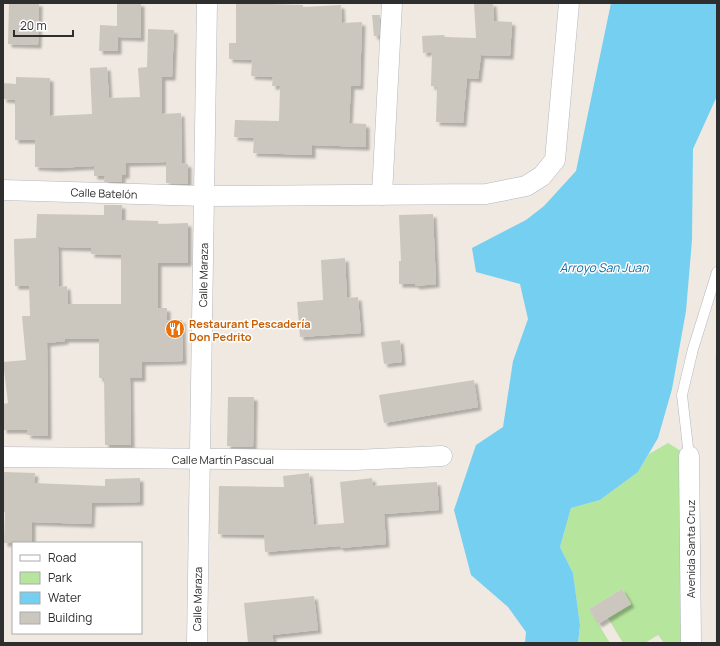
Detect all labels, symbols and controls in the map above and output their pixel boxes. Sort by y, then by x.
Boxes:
scale bar [14,12,73,38]
text: 20 m [20,17,47,34]
street label: Calle Batelón [70,184,138,202]
street label: Calle Maraza [195,243,211,307]
water label: Arroyo San Juan [560,259,649,276]
place label: Restaurant Pescadería Don Pedrito [189,316,311,344]
restaurant icon: Restaurant Pescadería Don Pedrito [164,318,186,340]
street label: Calle Martín Pascual [172,452,274,467]
street label: Avenida Santa Cruz [683,500,698,598]
legend [12,542,142,634]
text: Road [48,549,76,566]
street label: Calle Maraza [189,567,205,631]
text: Park [48,569,73,586]
text: Water [48,589,82,606]
text: Building [48,609,92,626]

